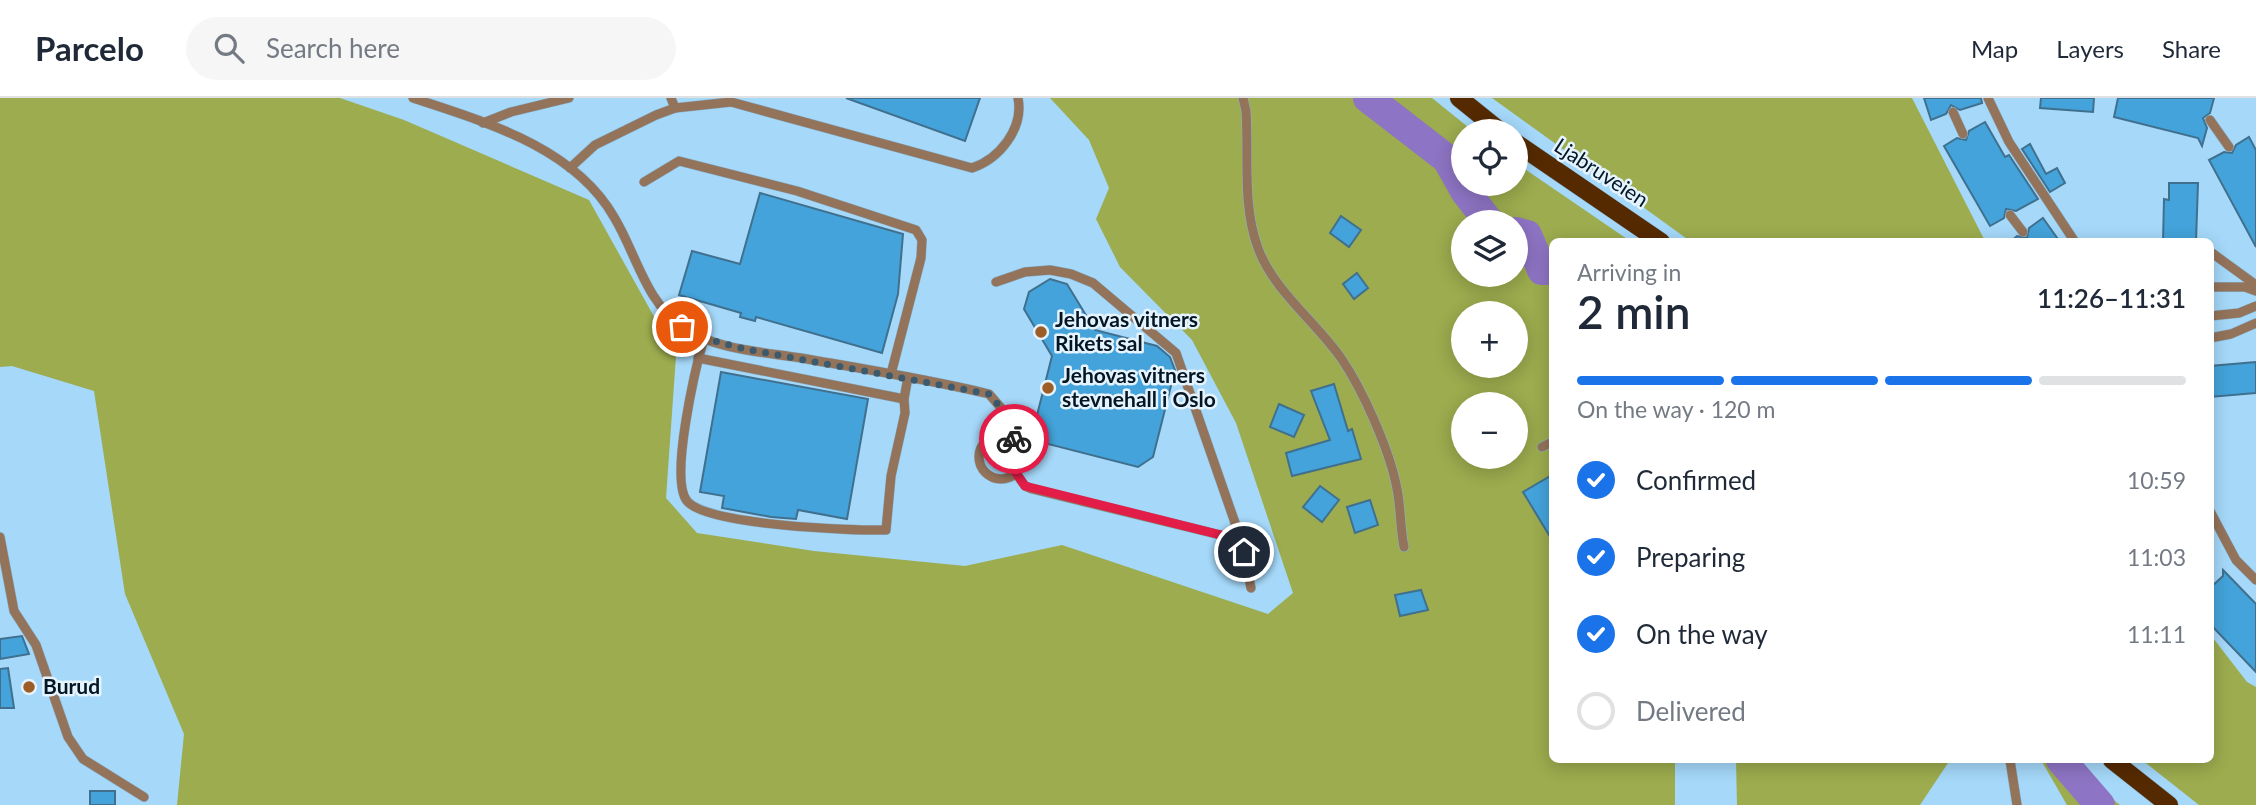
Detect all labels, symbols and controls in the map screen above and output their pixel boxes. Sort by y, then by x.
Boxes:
search box [186,17,676,80]
text: Parcelo [35,28,144,68]
icon: search [210,29,248,67]
text: Search here [266,32,400,64]
text: Map [1971,34,2018,63]
text: Layers [2056,34,2124,63]
text: Share [2162,34,2221,63]
map controls [1451,119,1528,469]
button: locate [1451,119,1528,196]
street label: Ljabruveien [1550,132,1653,211]
button: layers [1451,210,1528,287]
text: Arriving in [1577,258,1681,286]
text: 11:26–11:31 [2037,282,2186,314]
text: 2 min [1577,284,1691,339]
pin [652,297,712,357]
button: + [1451,301,1528,378]
place label: Jehovas vitners Rikets sal [1055,306,1198,355]
icon: bag [663,308,701,346]
marker: Jehovas vitners Rikets sal [1033,324,1049,340]
place label: Jehovas vitners stevnehall i Oslo [1062,362,1216,411]
marker: Jehovas vitners stevnehall i Oslo [1040,380,1056,396]
button: − [1451,392,1528,469]
text: On the way · 120 m [1577,395,1776,423]
courier [979,404,1049,474]
icon: bike [995,420,1033,458]
icon: check [1577,461,1615,499]
text: Confirmed [1636,464,1756,496]
text: 10:59 [2127,466,2186,494]
pin [1214,522,1274,582]
icon: home [1225,533,1263,571]
icon: check [1577,538,1615,576]
text: Preparing [1636,541,1745,573]
text: 11:03 [2127,543,2186,571]
icon: check [1577,615,1615,653]
text: On the way [1636,618,1768,650]
text: 11:11 [2127,620,2186,648]
place label: Burud [43,673,100,698]
marker: Burud [21,679,37,695]
text: Delivered [1636,695,1746,727]

